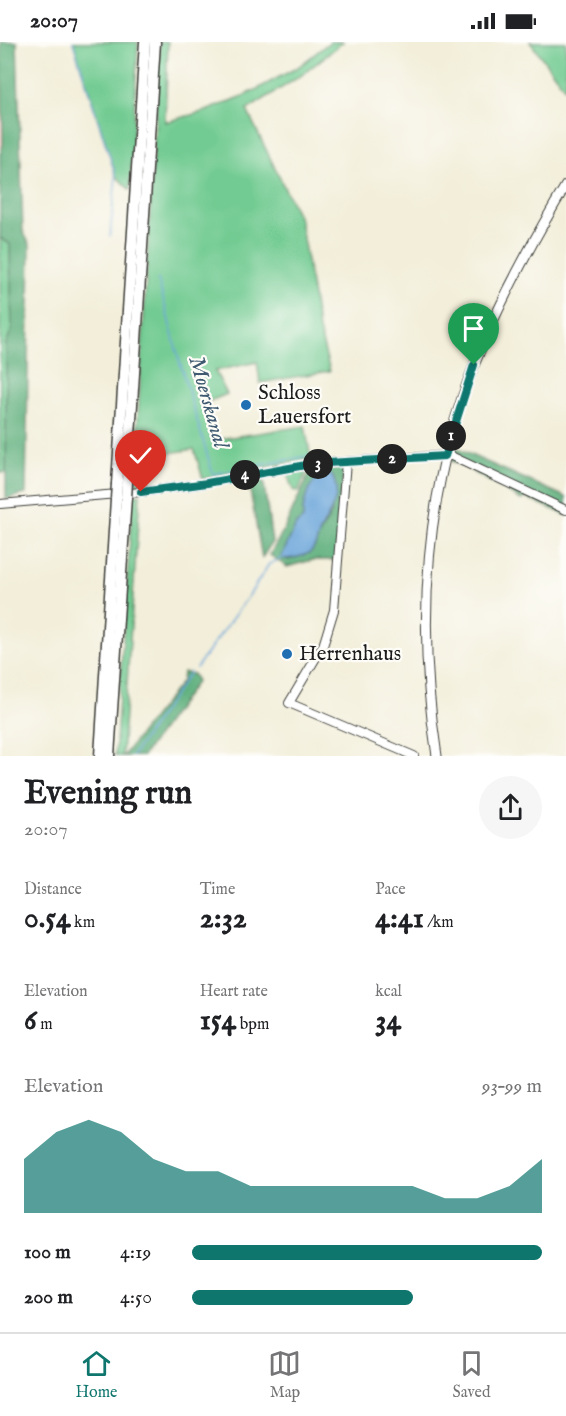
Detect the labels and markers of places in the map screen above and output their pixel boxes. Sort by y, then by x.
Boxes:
pin [448,303,499,365]
place label: Schloss Lauersfort [258,380,351,431]
marker: Schloss Lauersfort [239,398,253,412]
pin: 1 [436,421,466,451]
pin [115,430,166,492]
pin: 2 [377,444,407,474]
pin: 3 [303,449,333,479]
pin: 4 [230,460,260,490]
place label: Herrenhaus [299,641,401,668]
marker: Herrenhaus [280,647,294,661]

